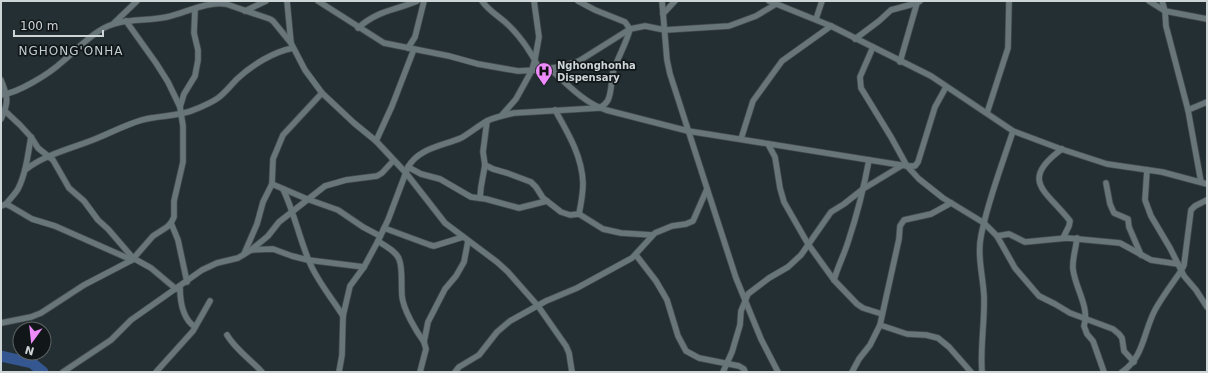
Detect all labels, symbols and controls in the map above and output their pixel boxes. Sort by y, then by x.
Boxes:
scale bar [14,12,103,38]
text: 100 m [20,19,58,33]
district label: NGHONG'ONHA [19,44,123,58]
place label: Nghonghonha Dispensary [557,60,636,83]
hospital icon: Nghonghonha Dispensary [534,61,554,86]
north arrow [12,321,52,361]
text: N [23,343,36,358]

